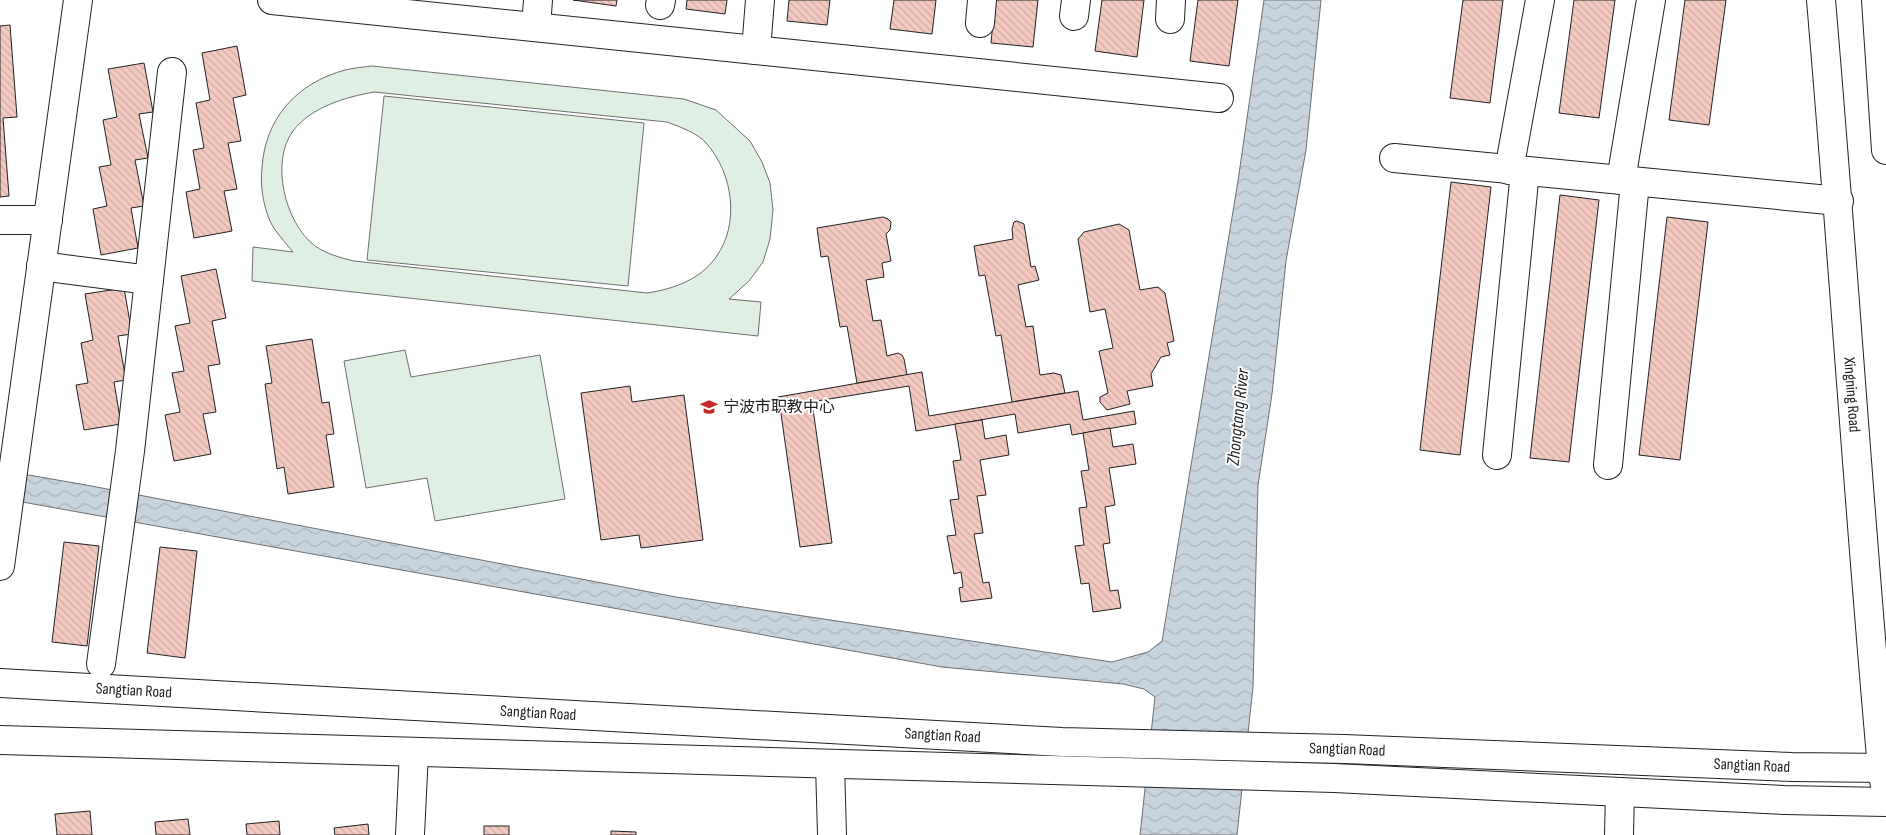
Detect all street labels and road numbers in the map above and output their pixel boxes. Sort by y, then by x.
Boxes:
street label: Xingning Road [1840,356,1864,433]
street label: Sangtian Road [95,679,172,702]
street label: Sangtian Road [500,701,577,725]
street label: Sangtian Road [904,724,981,747]
street label: Sangtian Road [1309,739,1386,760]
street label: Sangtian Road [1713,754,1790,776]

